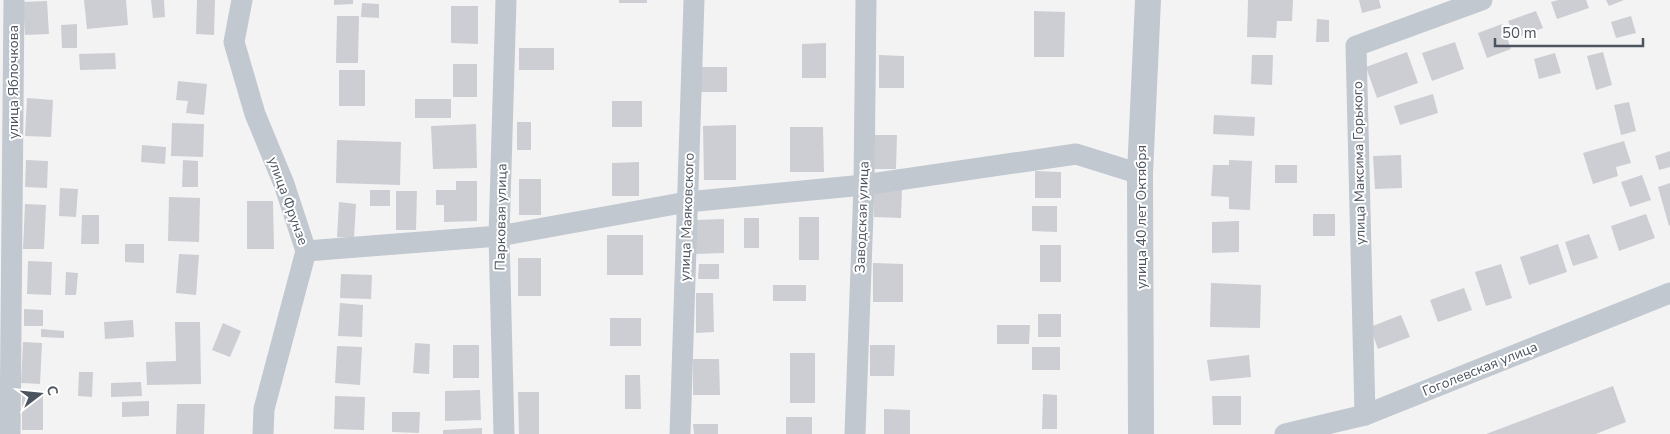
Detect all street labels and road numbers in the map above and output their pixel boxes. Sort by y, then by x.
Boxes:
street label: улица Яблочкова [4,25,23,139]
street label: улица Максима Горького [1348,81,1370,245]
street label: улица 40 лет Октября [1132,145,1151,289]
street label: улица Маяковского [675,152,699,282]
street label: улица Фрунзе [263,154,313,248]
street label: Заводская улица [851,161,873,273]
street label: Парковая улица [491,163,511,271]
street label: Гоголевская улица [1420,337,1540,401]

